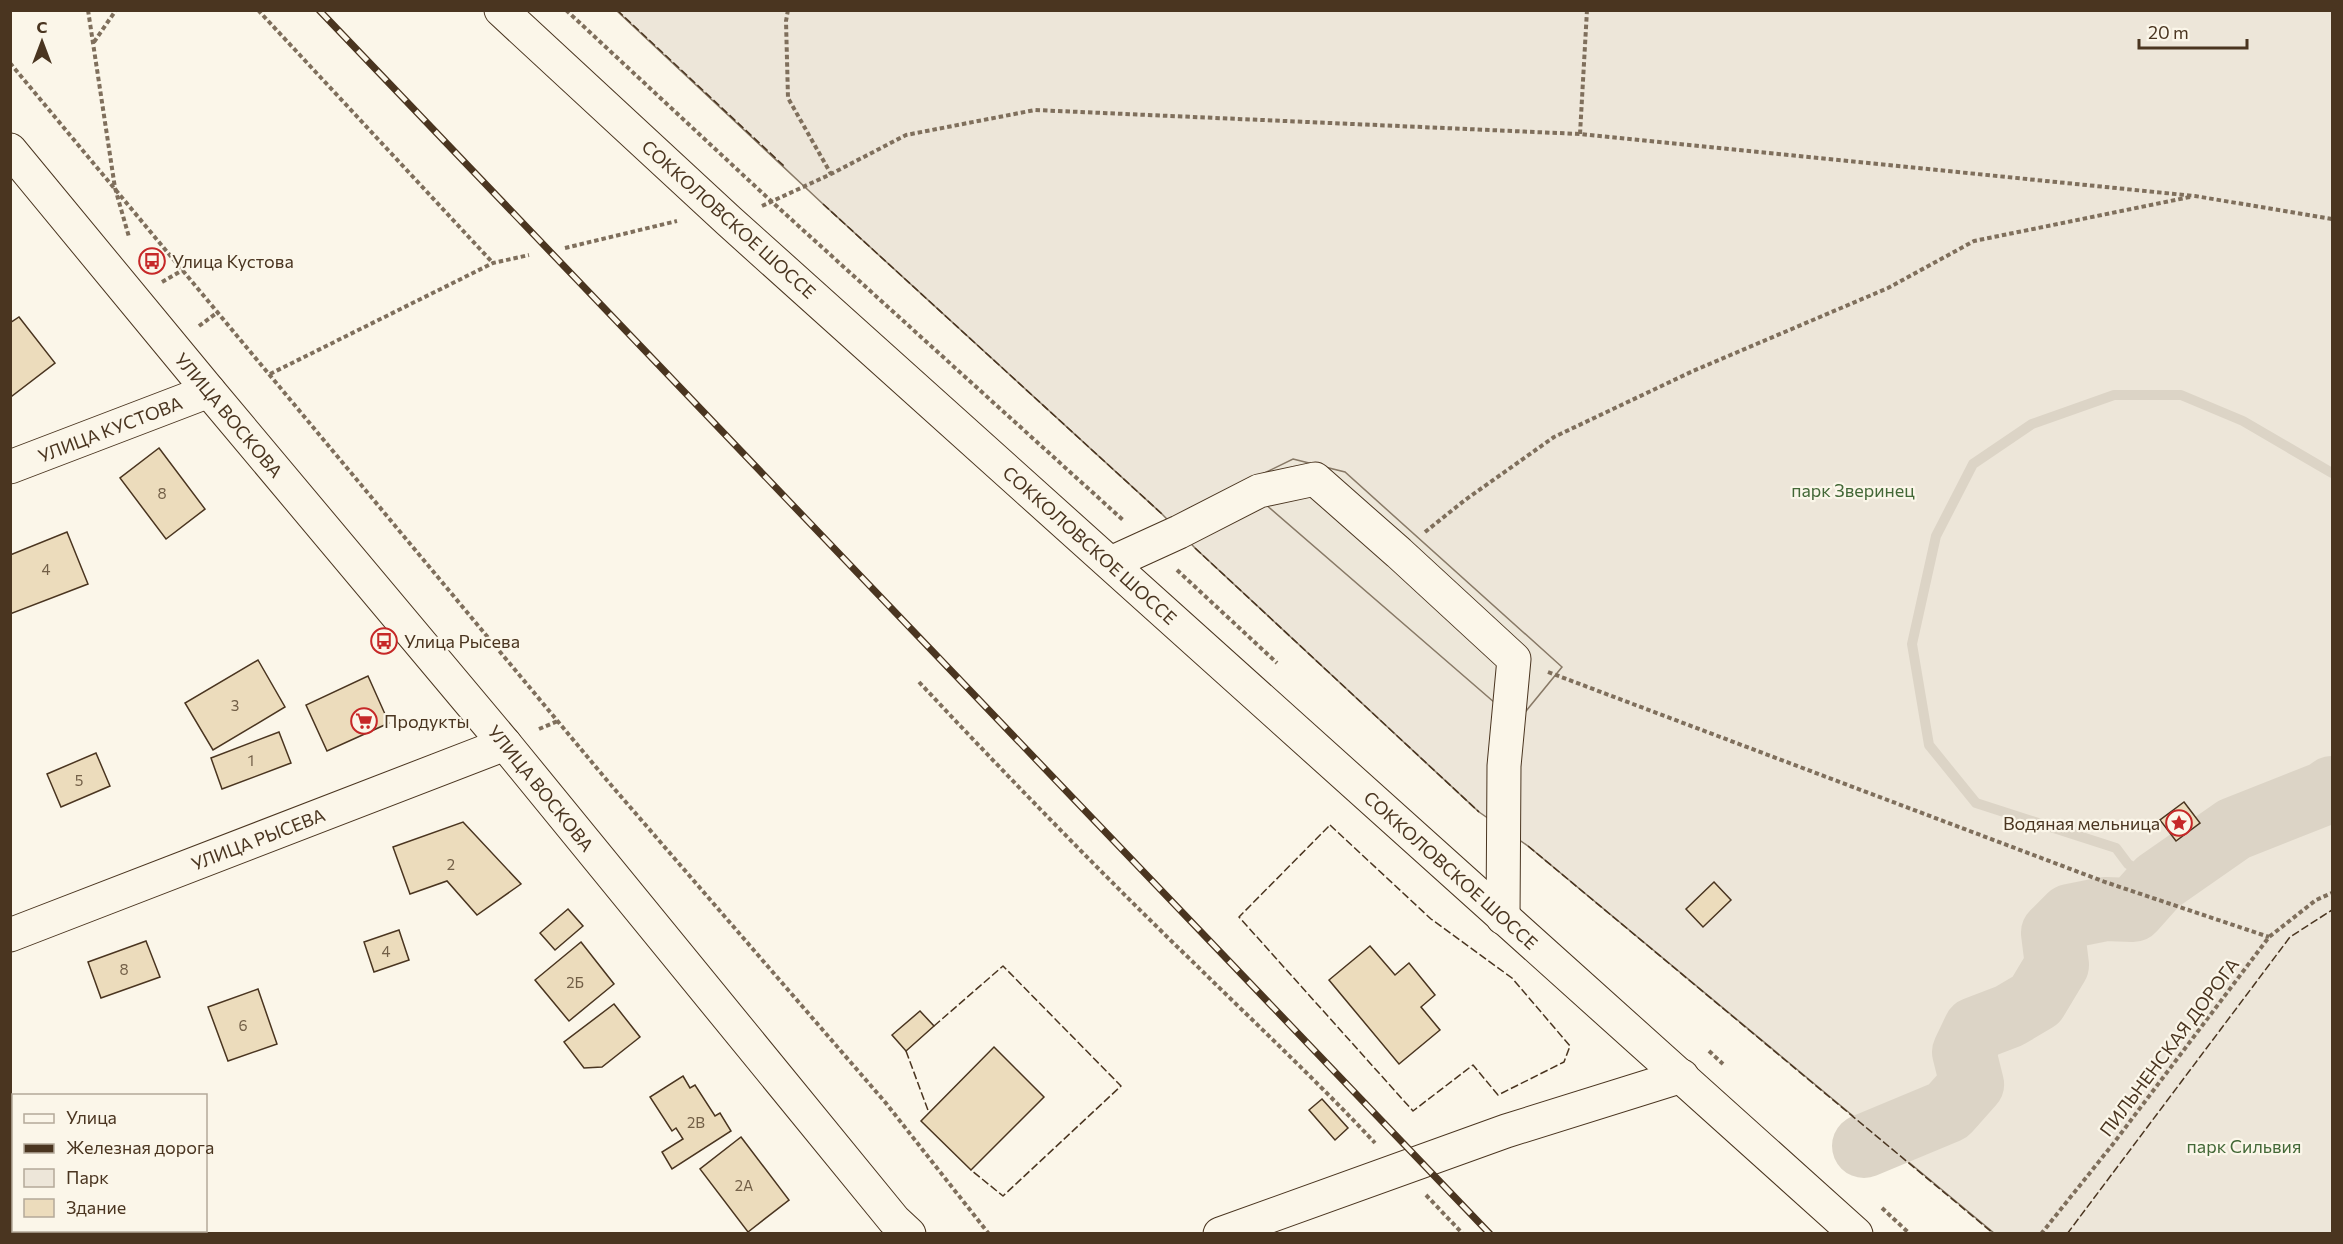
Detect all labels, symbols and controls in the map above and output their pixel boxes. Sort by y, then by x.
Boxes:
north arrow [12,12,72,72]
scale bar [2139,12,2247,50]
text: С [37,17,48,36]
text: 20 m [2148,21,2189,43]
street label: СОККОЛОВСКОЕ ШОССЕ [638,135,820,303]
bus stop icon: Улица Кустова [137,246,167,276]
place label: Улица Кустова [172,250,294,272]
street label: УЛИЦА ВОСКОВА [170,348,288,482]
street label: УЛИЦА КУСТОВА [35,391,185,467]
street label: СОККОЛОВСКОЕ ШОССЕ [999,461,1181,629]
park label: парк Зверинец [1791,479,1915,501]
house number: 8 [157,484,167,502]
house number: 4 [42,560,51,578]
bus stop icon: Улица Рысева [369,626,399,656]
place label: Улица Рысева [404,630,520,652]
house number: 3 [231,696,239,714]
supermarket icon: Продукты [349,706,379,736]
place label: Продукты [384,710,469,732]
street label: УЛИЦА ВОСКОВА [483,720,599,856]
house number: 1 [248,751,254,769]
house number: 5 [75,771,83,789]
street label: СОККОЛОВСКОЕ ШОССЕ [1360,786,1542,954]
street label: УЛИЦА РЫСЕВА [188,803,328,875]
place icon: Водяная мельница [2164,808,2194,838]
place label: Водяная мельница [2003,812,2160,834]
house number: 2 [447,855,455,873]
house number: 4 [382,942,391,960]
street label: ПИЛЬНЕНСКАЯ ДОРОГА [2095,953,2243,1141]
house number: 8 [119,960,129,978]
house number: 2Б [566,973,584,991]
house number: 6 [238,1016,248,1034]
legend [12,1094,207,1232]
text: Улица [66,1106,117,1128]
house number: 2В [687,1113,705,1131]
park label: парк Сильвия [2187,1135,2301,1157]
text: Железная дорога [66,1136,214,1158]
text: Парк [66,1166,109,1188]
house number: 2А [735,1176,753,1194]
text: Здание [66,1196,126,1218]

